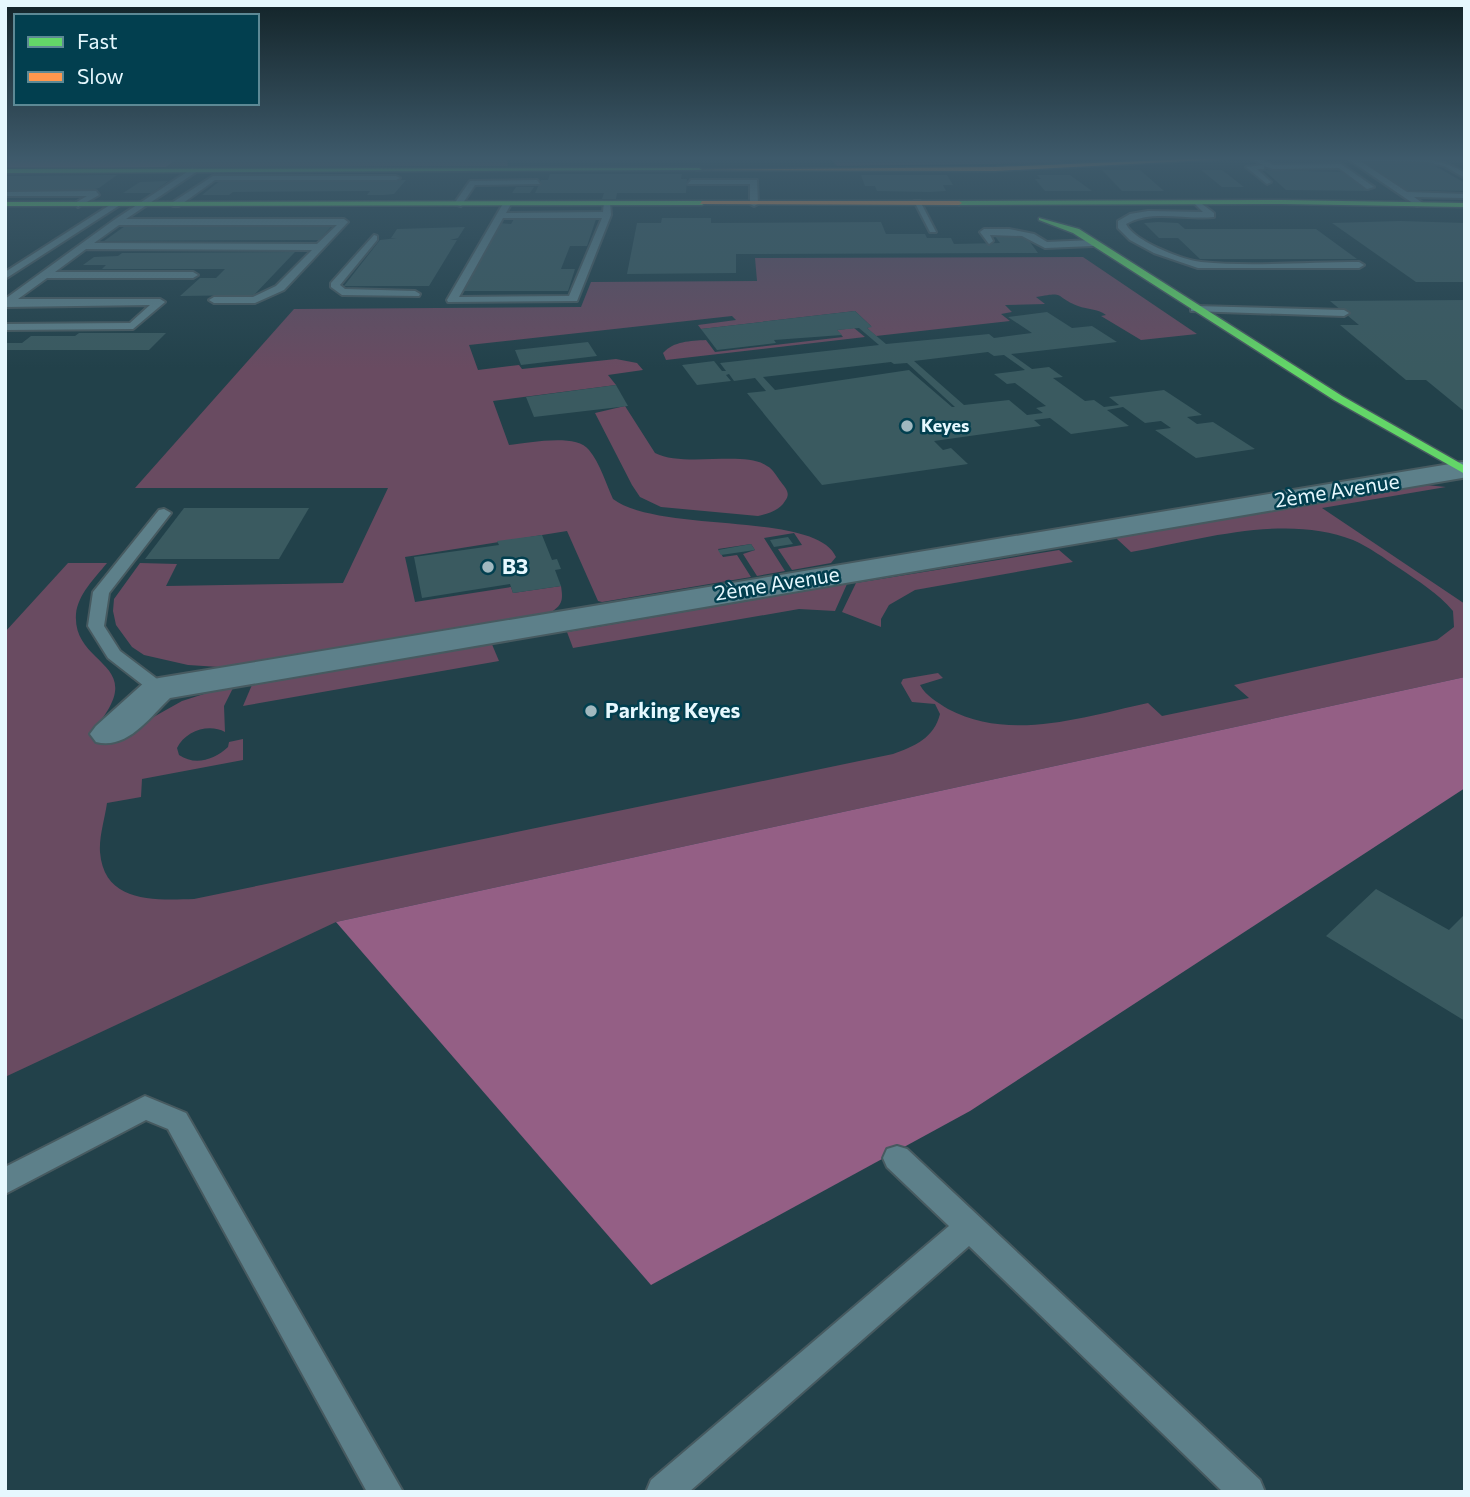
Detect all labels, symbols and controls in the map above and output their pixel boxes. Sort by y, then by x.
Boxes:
legend [14,14,259,105]
text: Fast [77,28,118,53]
text: Slow [77,63,124,88]
place label: Keyes [921,414,969,436]
marker: Keyes [899,418,915,434]
street label: 2ème Avenue [1273,467,1401,512]
place label: B3 [502,553,528,578]
marker: B3 [480,559,496,575]
street label: 2ème Avenue [713,560,841,605]
place label: Parking Keyes [605,697,741,722]
marker: Parking Keyes [583,703,599,719]

